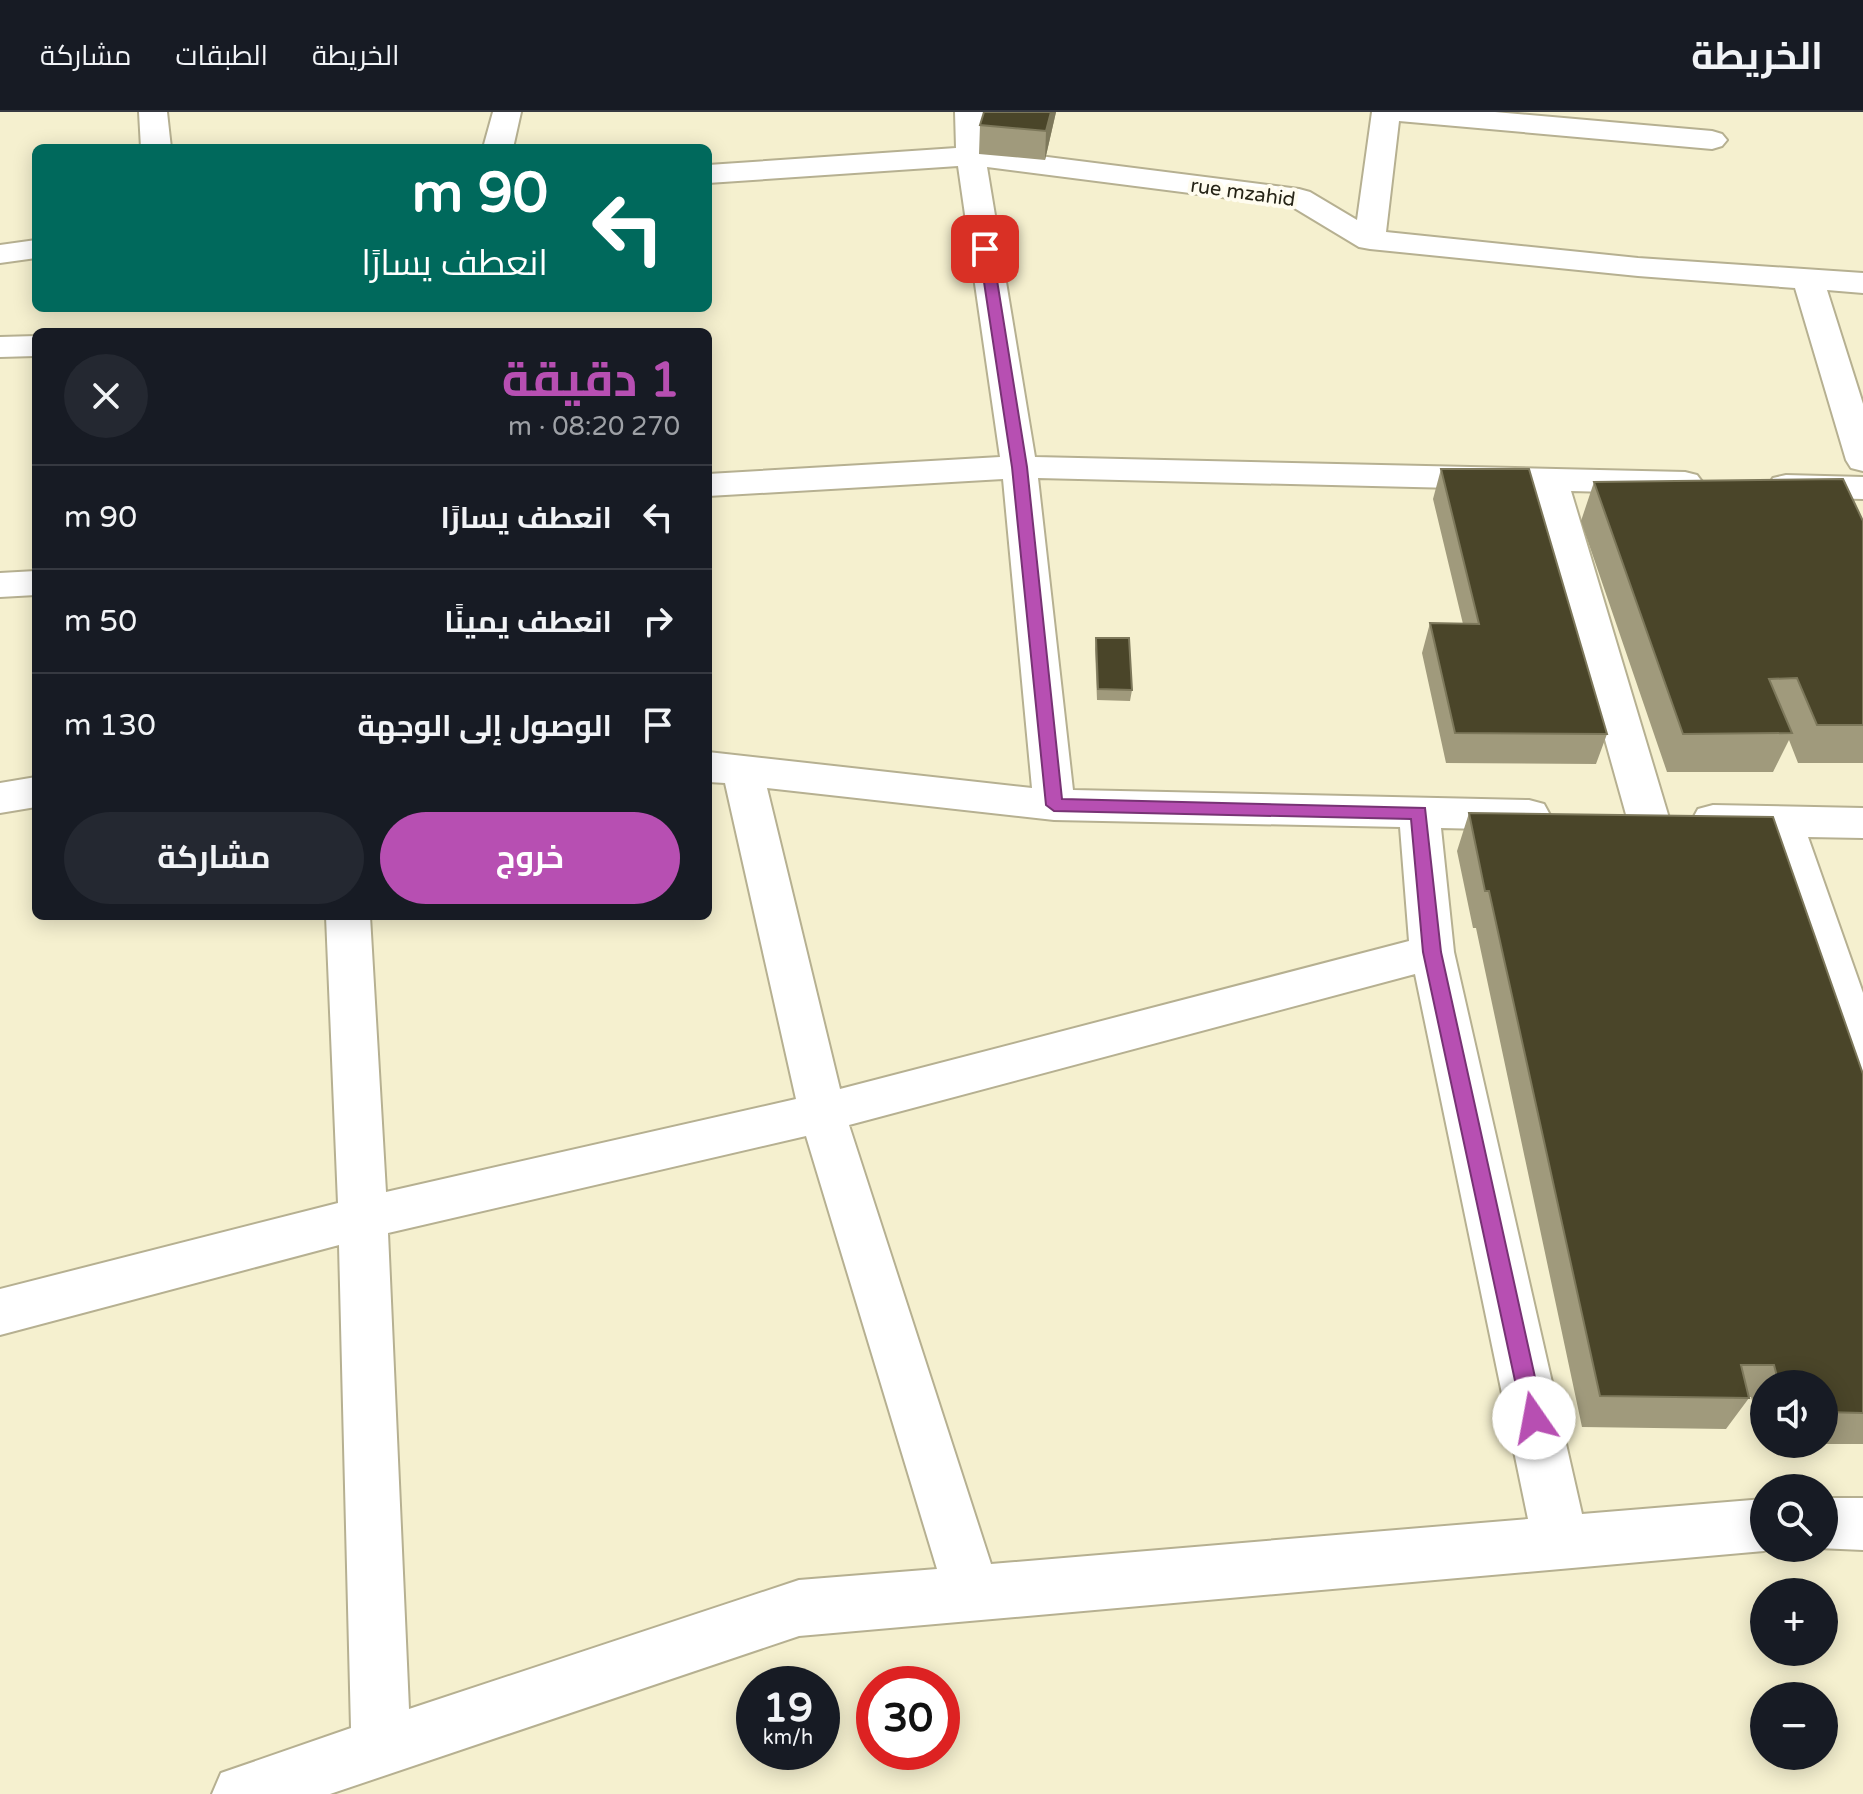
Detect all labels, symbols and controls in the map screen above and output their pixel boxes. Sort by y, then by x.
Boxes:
text: الخريطة [1691,34,1823,80]
text: مشاركة [40,39,131,73]
text: الطبقات [175,39,268,73]
text: الخريطة [312,39,399,73]
text: 90 m [412,160,548,227]
street label: rue mzahid [1189,174,1297,212]
icon: left [576,176,680,280]
pin [951,215,1019,283]
icon: arrive [963,227,1007,271]
text: انعطف يسارًا [361,242,548,285]
text: 1 دقيقة [502,352,680,410]
button: close [64,354,148,438]
text: 270 m · 08:20 [508,411,680,442]
icon: left [636,495,680,539]
text: 90 m [64,499,137,536]
text: انعطف يسارًا [441,500,612,537]
icon: right [636,599,680,643]
text: 50 m [64,603,137,640]
text: انعطف يمينًا [444,604,612,641]
icon: arrive [636,703,680,747]
text: 130 m [64,707,156,744]
text: الوصول إلى الوجهة [357,708,612,745]
button: مشاركة [64,812,364,904]
button: خروج [380,812,680,904]
map controls [1750,1370,1838,1770]
button: sound [1750,1370,1838,1458]
position arrow [1492,1376,1576,1460]
button: search [1750,1474,1838,1562]
button: + [1750,1578,1838,1666]
speed limit sign: 30 [856,1666,960,1770]
button: − [1750,1682,1838,1770]
text: 19 [763,1684,813,1732]
text: km/h [763,1726,813,1750]

